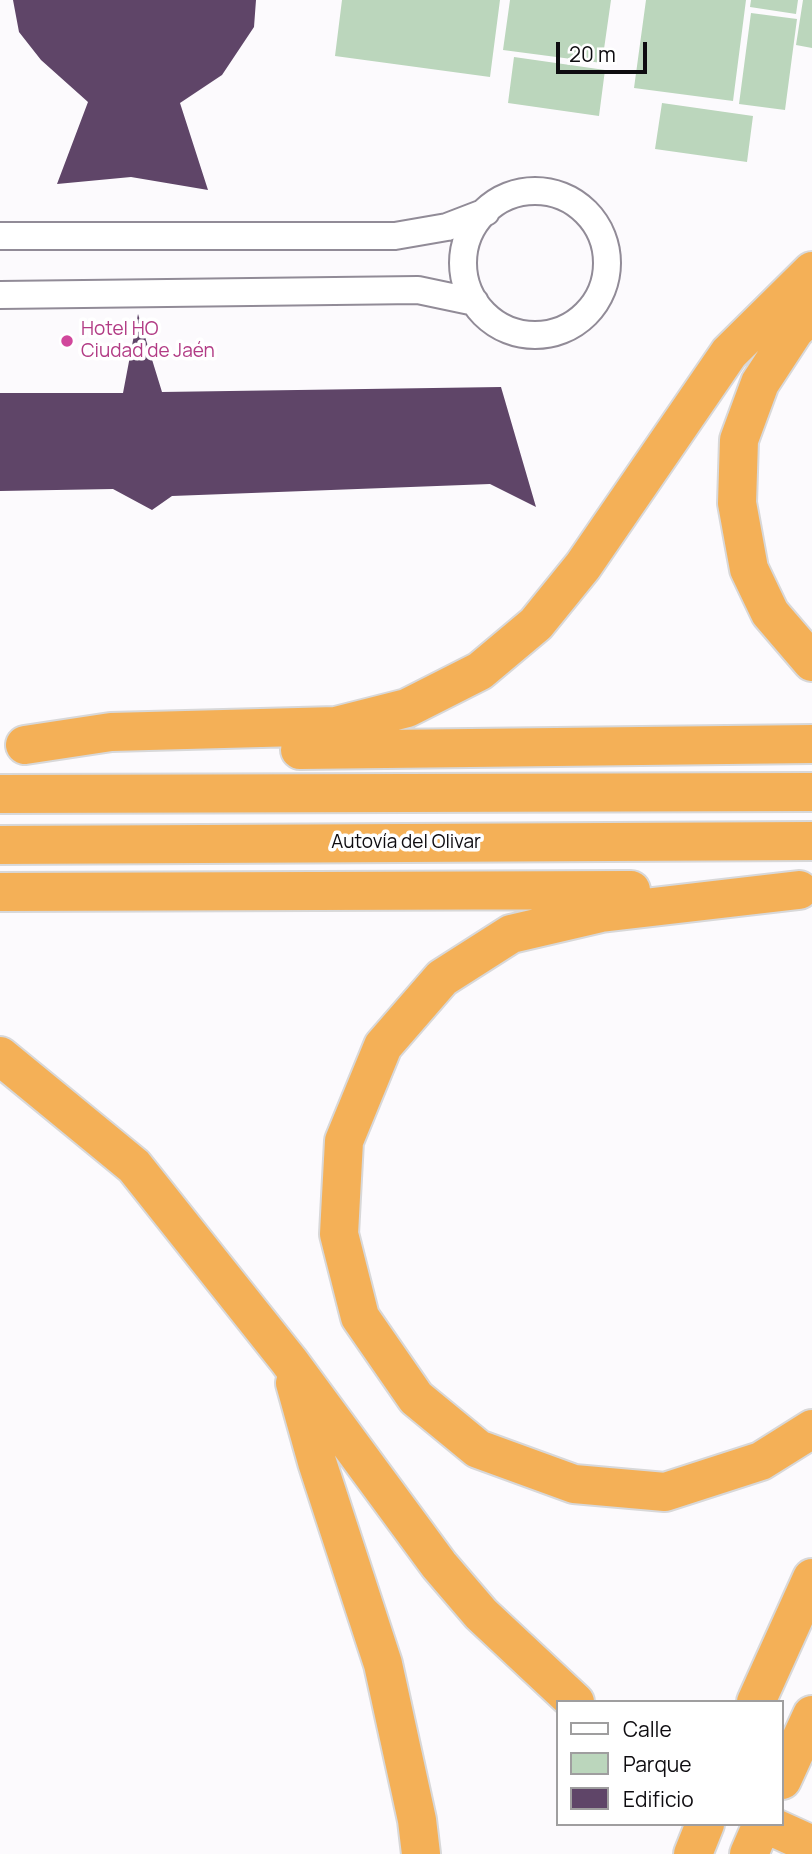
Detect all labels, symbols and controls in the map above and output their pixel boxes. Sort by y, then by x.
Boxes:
scale bar [560,28,651,72]
text: 20 m [569,40,616,68]
place label: Hotel HO Ciudad de Jaén [81,319,215,363]
marker: Hotel HO Ciudad de Jaén [59,333,75,349]
street label: Autovía del Olivar [331,832,481,854]
legend [556,1700,784,1826]
text: Calle [623,1715,672,1743]
text: Parque [623,1750,692,1778]
text: Edificio [623,1785,694,1813]

